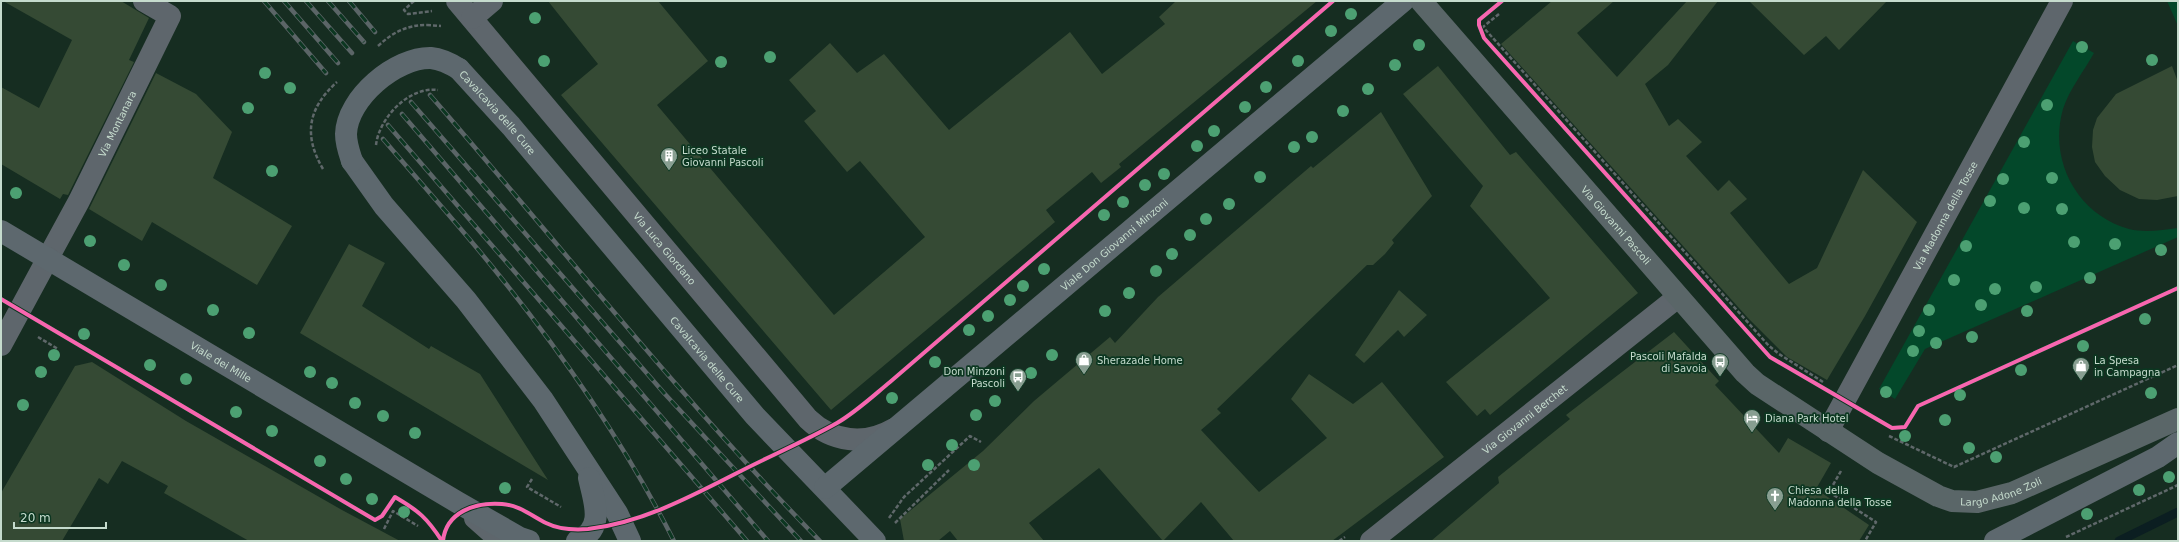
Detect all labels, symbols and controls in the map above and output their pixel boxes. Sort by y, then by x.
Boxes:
street label: Cavalcavia delle Cure [457,68,538,156]
street label: Via Montanara [96,89,138,159]
place label: Liceo Statale Giovanni Pascoli [682,145,763,168]
building icon: Liceo Statale Giovanni Pascoli [659,146,679,171]
street label: Via Madonna della Tosse [1911,159,1979,272]
street label: Via Giovanni Pascoli [1579,184,1653,266]
street label: Viale Don Giovanni Minzoni [1058,196,1170,293]
street label: Via Luca Giordano [631,210,698,287]
street label: Cavalcavia delle Cure [668,314,746,404]
street label: Viale dei Mille [188,339,254,384]
shop icon: Sherazade Home [1074,350,1094,375]
place label: Pascoli Mafalda di Savoia [1630,351,1707,374]
bus stop icon: Pascoli Mafalda di Savoia [1710,352,1730,377]
place label: Sherazade Home [1097,355,1183,366]
place label: La Spesa in Campagna [2094,355,2160,378]
shop icon: La Spesa in Campagna [2071,356,2091,381]
place label: Don Minzoni Pascoli [943,366,1005,389]
bus stop icon: Don Minzoni Pascoli [1008,367,1028,392]
street label: Via Giovanni Berchet [1480,382,1569,456]
hotel icon: Diana Park Hotel [1742,408,1762,433]
place label: Diana Park Hotel [1765,413,1849,424]
street label: Largo Adone Zoli [1960,475,2043,508]
place label: Chiesa della Madonna della Tosse [1788,485,1892,508]
church icon: Chiesa della Madonna della Tosse [1765,486,1785,511]
scale bar [14,504,106,530]
text: 20 m [20,511,51,525]

